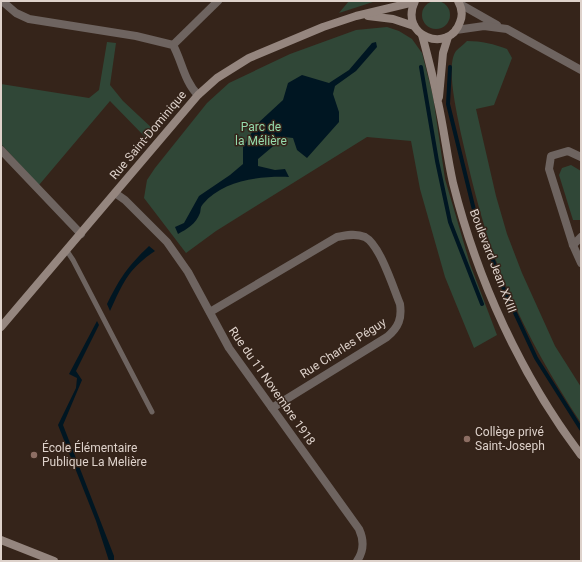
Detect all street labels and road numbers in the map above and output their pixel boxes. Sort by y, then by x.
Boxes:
street label: Rue Saint-Dominique [107,88,189,182]
street label: Boulevard Jean XXIII [467,207,519,315]
street label: Rue Charles Péguy [297,315,389,381]
street label: Rue du 11 Novembre 1918 [226,324,318,448]

